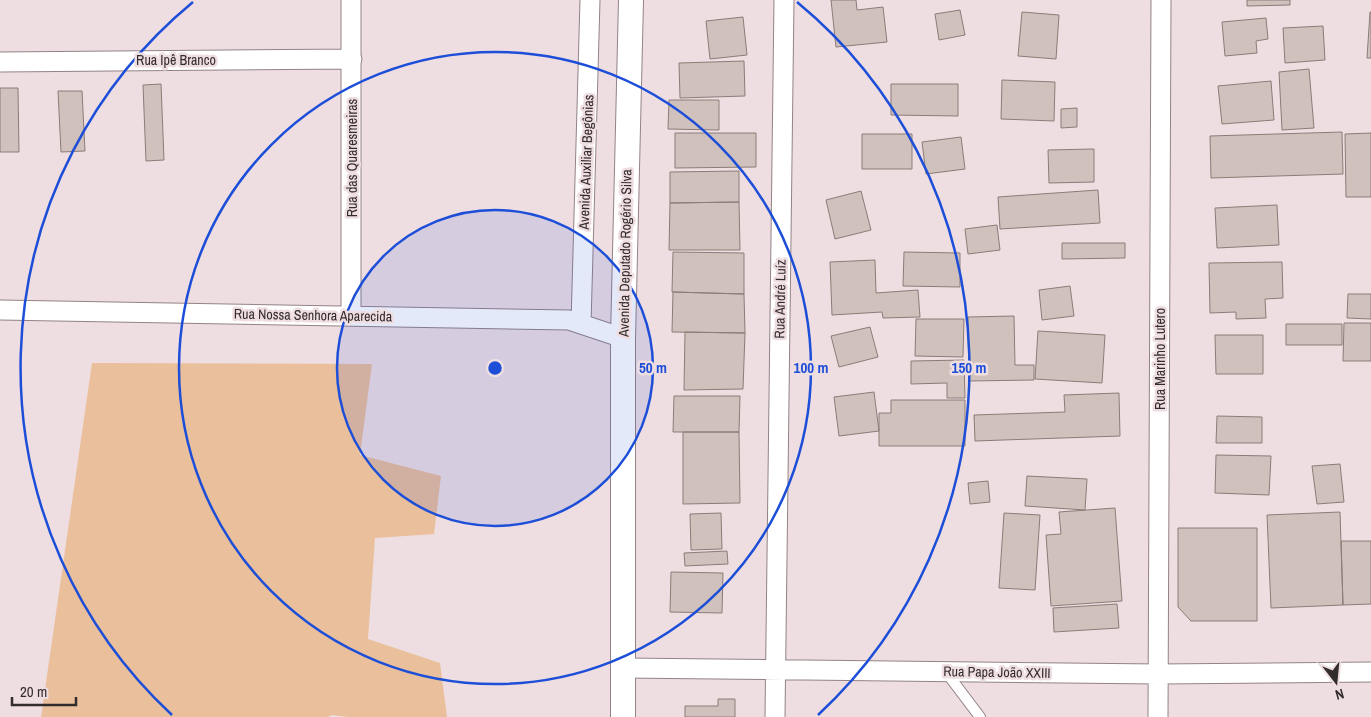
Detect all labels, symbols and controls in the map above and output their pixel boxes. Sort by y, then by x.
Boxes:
street label: Rua Ipê Branco [136,51,216,69]
street label: Avenida Auxiliar Begônias [575,94,597,231]
street label: Rua das Quaresmeiras [343,98,361,217]
street label: Avenida Deputado Rogério Silva [615,168,635,338]
street label: Rua André Luíz [770,259,790,339]
street label: Rua Nossa Senhora Aparecida [234,305,393,325]
street label: Rua Marinho Lutero [1151,308,1169,410]
text: 50 m [639,357,667,378]
text: 100 m [794,357,828,378]
text: 150 m [952,357,986,378]
centre of rings [486,359,504,377]
north arrow [1311,657,1361,707]
street label: Rua Papa João XXIII [943,662,1051,682]
scale bar [12,674,76,706]
text: 20 m [20,681,47,702]
text: N [1333,685,1346,704]

